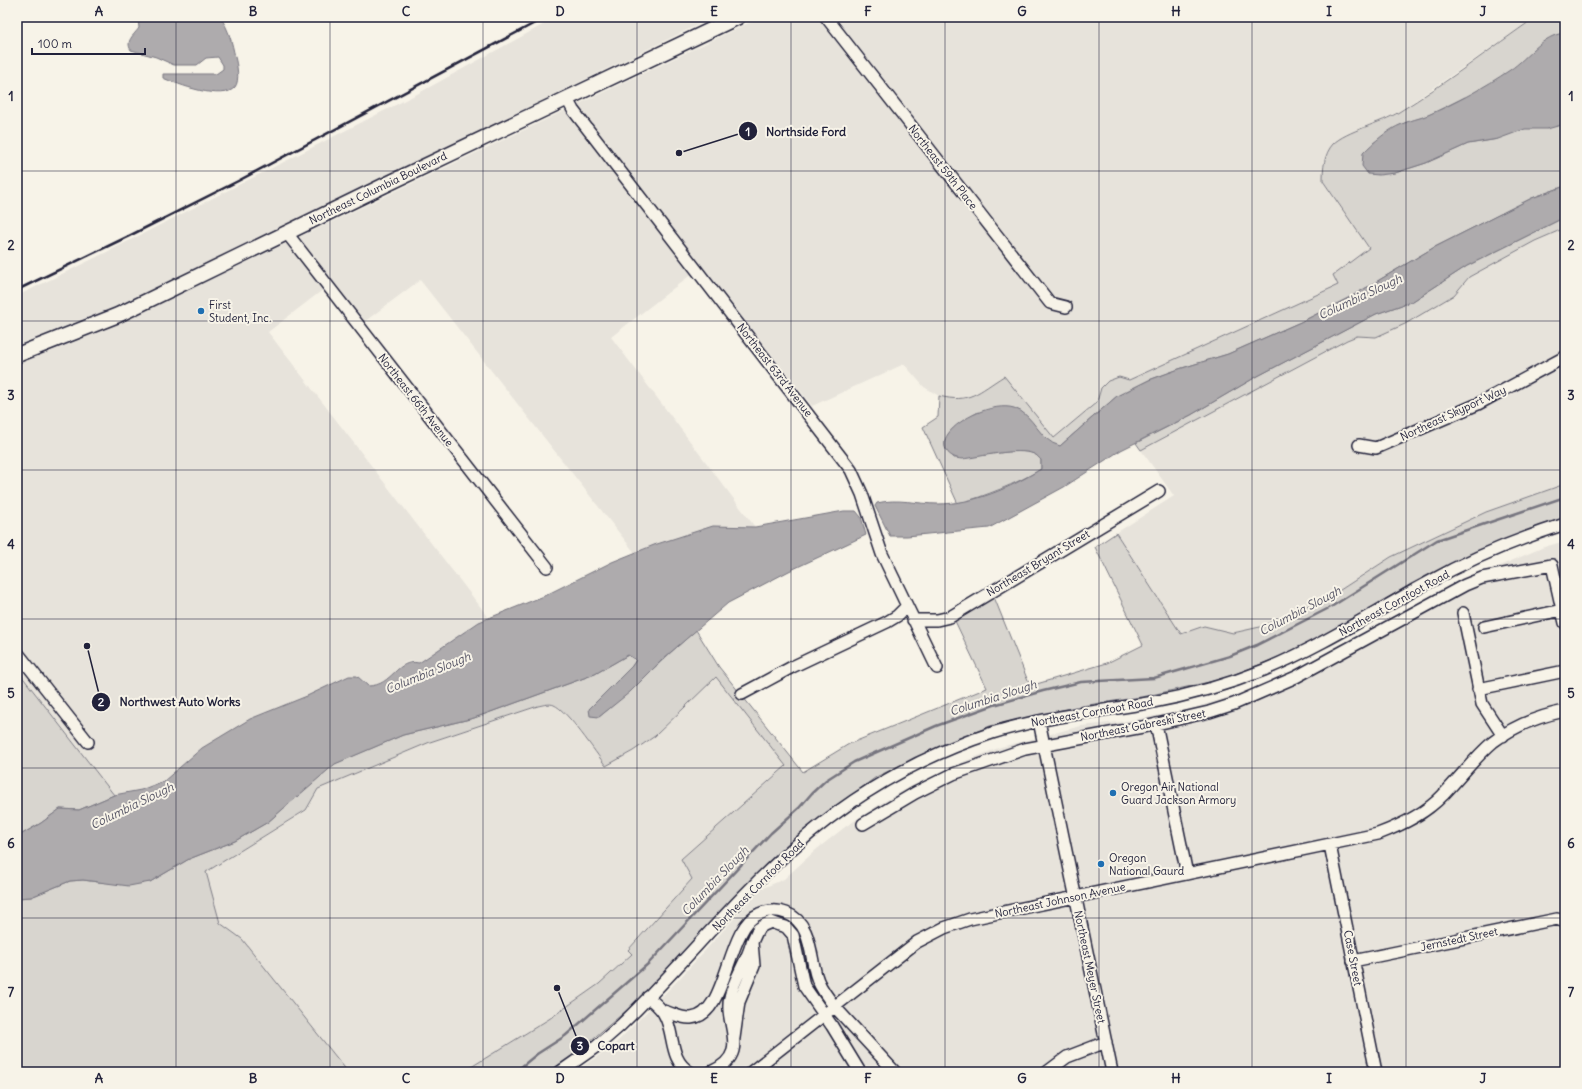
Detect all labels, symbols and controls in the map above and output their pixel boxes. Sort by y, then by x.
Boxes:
text: A [95,3,104,20]
text: B [249,3,258,20]
text: C [402,3,411,20]
text: D [555,3,565,20]
text: E [710,3,718,20]
text: F [864,3,872,20]
text: G [1017,3,1027,20]
text: H [1171,3,1181,20]
text: I [1326,3,1332,20]
text: J [1480,3,1487,20]
scale bar [32,30,145,56]
text: 100 m [38,36,72,51]
text: 1 [8,88,14,105]
text: 1 [1568,88,1574,105]
callout: Northside Ford [738,119,854,143]
street label: Northeast 59th Place [906,122,980,212]
text: 1 [746,124,750,139]
text: Northside Ford [766,124,846,139]
street label: Northeast Columbia Boulevard [307,148,450,228]
text: 2 [7,237,15,254]
text: 2 [1567,237,1575,254]
water label: Columbia Slough [1316,270,1405,322]
place label: First Student, Inc. [209,298,271,325]
marker: First Student, Inc. [196,306,206,316]
street label: Northeast 63rd Avenue [734,321,816,420]
street label: Northeast 66th Avenue [375,351,457,449]
street label: Northeast Skyport Way [1398,382,1508,444]
text: 3 [7,387,15,404]
text: 3 [1567,387,1575,404]
street label: Northeast Bryant Street [984,526,1092,599]
text: 4 [7,536,15,553]
text: 4 [1567,536,1575,553]
street label: Northeast Cornfoot Road [1336,567,1452,639]
water label: Columbia Slough [1256,582,1344,638]
water label: Columbia Slough [383,648,474,696]
water label: Columbia Slough [948,676,1039,719]
text: 5 [7,685,15,702]
text: 5 [1567,685,1575,702]
callout: Northwest Auto Works [91,690,248,714]
text: 2 [98,694,105,709]
text: Northwest Auto Works [119,694,241,709]
street label: Northeast Cornfoot Road [1030,694,1155,730]
street label: Northeast Gabreski Street [1079,706,1207,744]
water label: Columbia Slough [88,779,177,832]
place label: Oregon Air National Guard Jackson Armory [1121,780,1236,807]
marker: Oregon Air National Guard Jackson Armory [1108,788,1118,798]
text: 6 [7,835,15,852]
text: 6 [1567,835,1575,852]
street label: Northeast Cornfoot Road [709,836,807,934]
water label: Columbia Slough [678,842,752,918]
place label: Oregon National Gaurd [1109,851,1185,878]
marker: Oregon National Gaurd [1096,859,1106,869]
street label: Northeast Johnson Avenue [993,879,1127,921]
street label: Northeast Meyer Street [1071,909,1109,1025]
street label: Jernstedt Street [1419,924,1499,954]
street label: Case Street [1341,929,1365,987]
text: 7 [8,984,15,1001]
text: 7 [1568,984,1575,1001]
callout: Copart [570,1034,643,1058]
text: 3 [577,1038,584,1053]
text: Copart [597,1038,636,1054]
text: A [95,1070,104,1087]
text: B [249,1070,258,1087]
text: C [402,1070,411,1087]
text: D [555,1070,565,1087]
text: E [710,1070,718,1087]
text: F [864,1070,872,1087]
text: G [1017,1070,1027,1087]
text: H [1171,1070,1181,1087]
text: I [1326,1070,1332,1087]
text: J [1480,1070,1487,1087]

